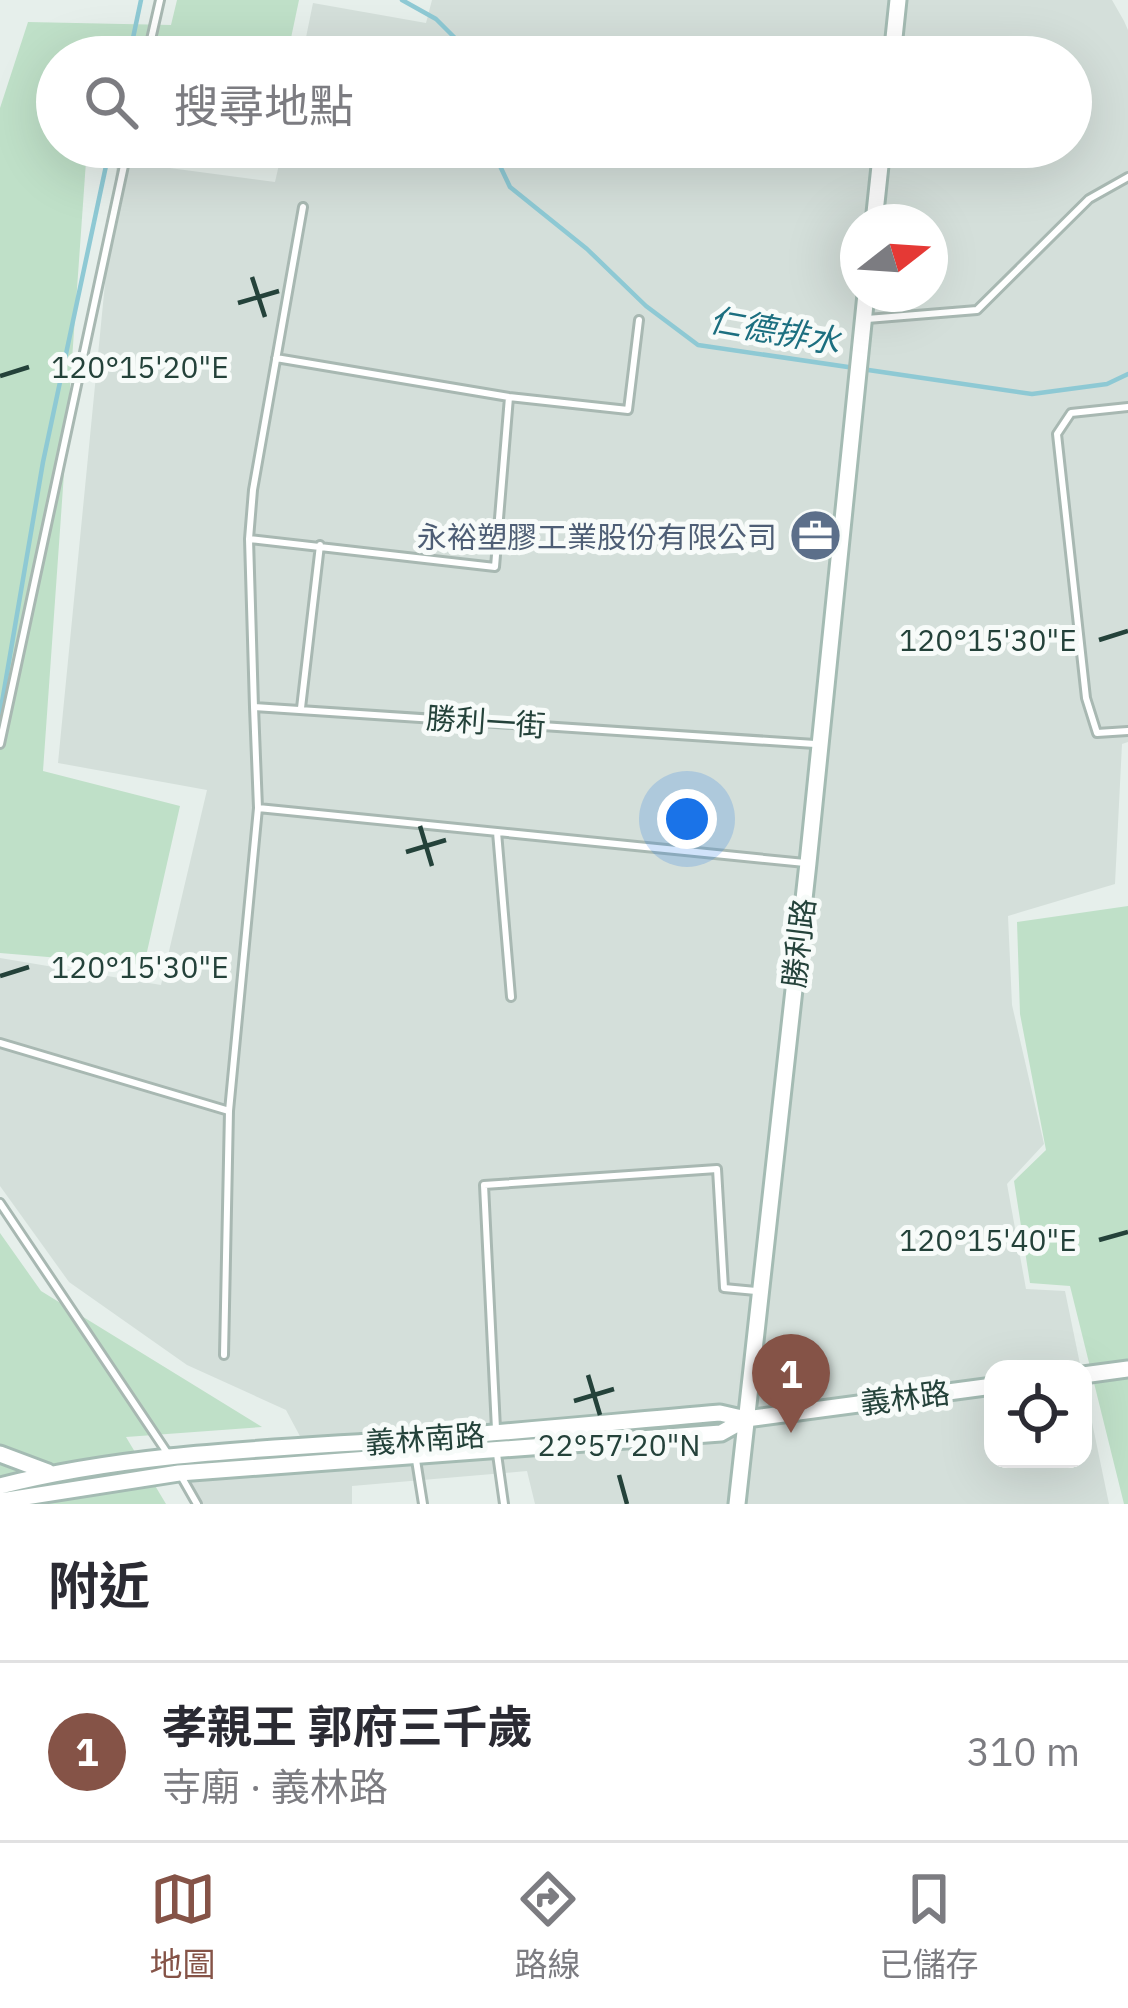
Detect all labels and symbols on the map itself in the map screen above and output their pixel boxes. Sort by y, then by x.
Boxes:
north arrow [840,204,948,312]
water label: 仁德排水 [706,297,846,363]
text: 120°15'20"E [51,347,229,386]
office icon: 永裕塑膠工業股份有限公司 [788,508,844,564]
place label: 永裕塑膠工業股份有限公司 [417,517,777,556]
text: 120°15'30"E [899,620,1077,659]
street label: 勝利一街 [425,697,547,745]
your location [657,789,717,849]
street label: 勝利路 [773,896,823,990]
text: 120°15'30"E [51,947,229,986]
text: 120°15'40"E [899,1220,1077,1259]
pin: 1 [752,1334,830,1433]
street label: 義林路 [858,1372,952,1422]
street label: 義林南路 [364,1414,486,1462]
text: 22°57'20"N [537,1425,701,1464]

